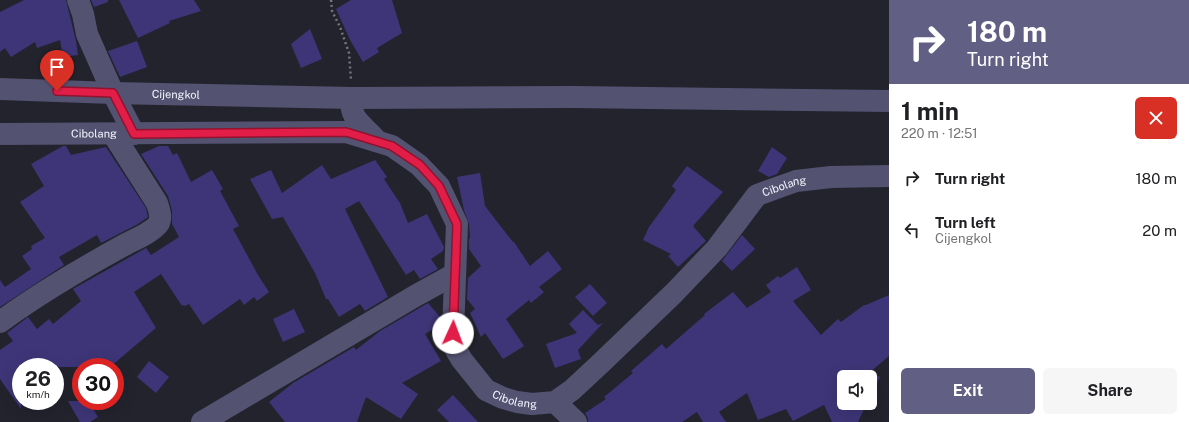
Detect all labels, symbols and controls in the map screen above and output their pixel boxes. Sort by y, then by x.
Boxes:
text: 180 m [967,15,1047,48]
icon: right [901,16,953,68]
text: Turn right [967,49,1049,70]
pin [40,50,74,91]
icon: arrive [46,56,68,78]
street label: Cijengkol [152,88,200,101]
text: 1 min [901,97,959,125]
button: close [1135,97,1177,139]
text: 220 m · 12:51 [901,126,978,141]
street label: Cibolang [71,127,117,140]
icon: right [901,167,923,189]
text: Turn right [935,170,1005,187]
text: 180 m [1135,170,1177,187]
street label: Cibolang [760,174,807,199]
text: Turn left [935,214,996,231]
icon: left [901,219,923,241]
text: 20 m [1142,222,1177,239]
text: Cijengkol [935,231,992,246]
position arrow [432,312,474,354]
speed limit sign: 30 [72,358,124,410]
text: 26 [25,367,51,391]
button: Exit [901,368,1035,414]
button: Share [1043,368,1177,414]
map controls [837,370,877,410]
button: sound [837,370,877,410]
text: km/h [26,388,50,400]
street label: Cibolang [490,388,537,410]

